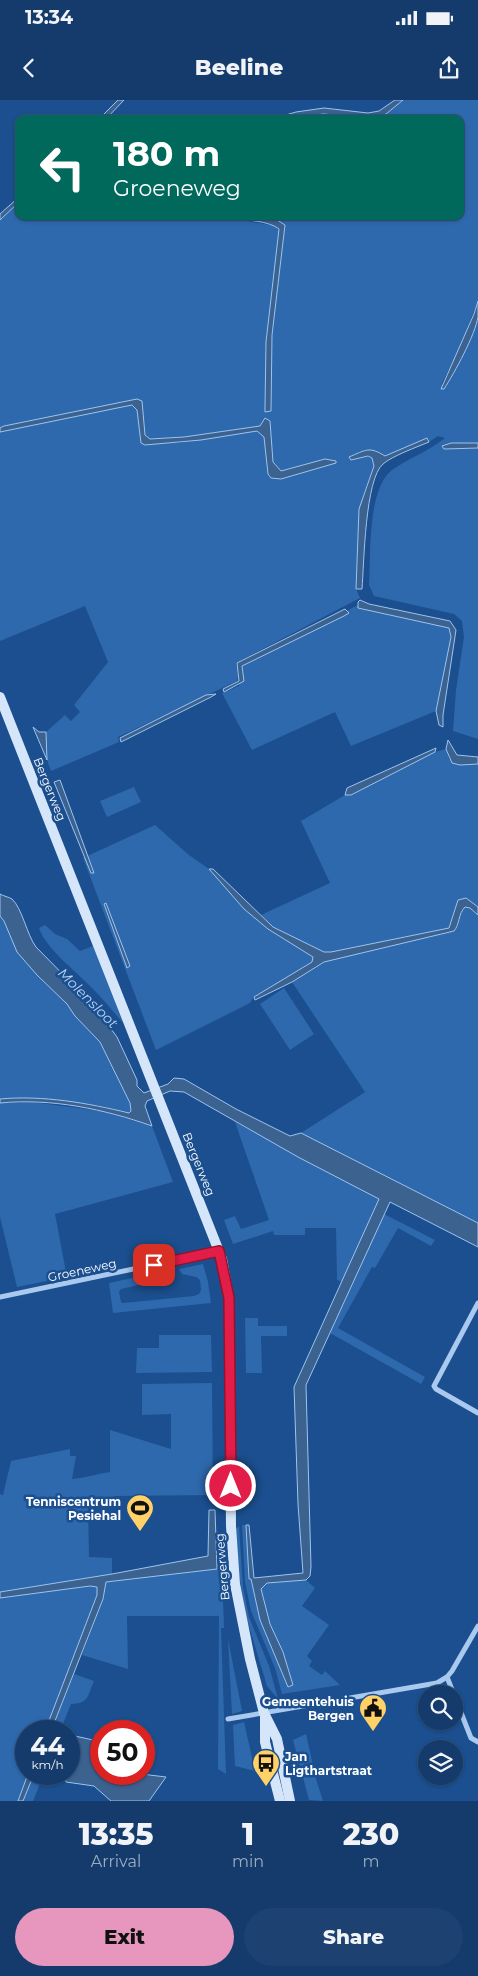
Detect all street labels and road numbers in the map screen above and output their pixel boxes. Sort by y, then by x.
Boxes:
street label: Bergerweg [30,755,70,823]
street label: Bergerweg [179,1130,219,1198]
street label: Groeneweg [46,1255,118,1285]
street label: Bergerweg [212,1533,232,1601]

